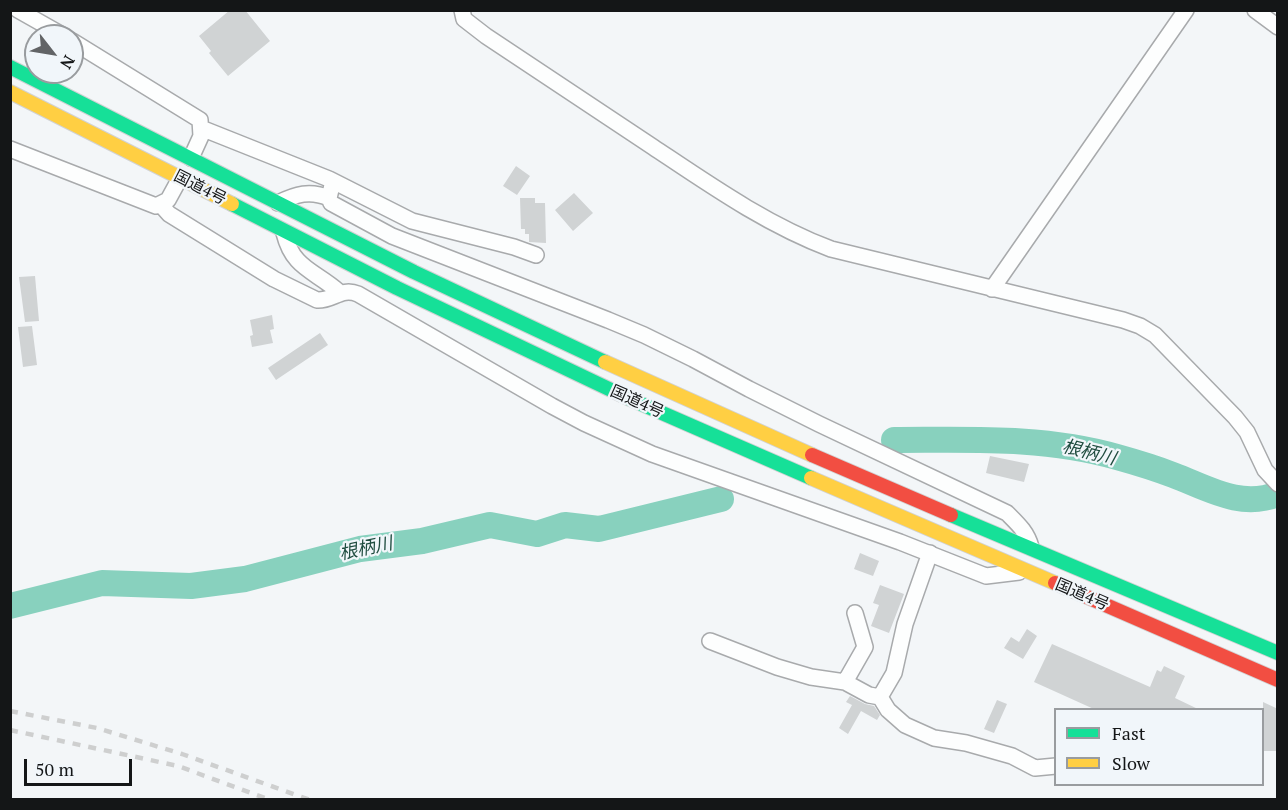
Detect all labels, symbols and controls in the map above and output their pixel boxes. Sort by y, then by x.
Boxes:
north arrow [24,24,84,84]
text: N [55,51,80,73]
street label: 国道4号 [170,167,230,209]
street label: 国道4号 [607,382,667,422]
water label: 根柄川 [1060,436,1118,470]
water label: 根柄川 [337,533,395,565]
street label: 国道4号 [1052,575,1112,615]
legend [1054,708,1264,786]
text: Fast [1112,721,1145,745]
scale bar [27,747,135,785]
text: Slow [1112,751,1150,775]
text: 50 m [35,757,74,781]

